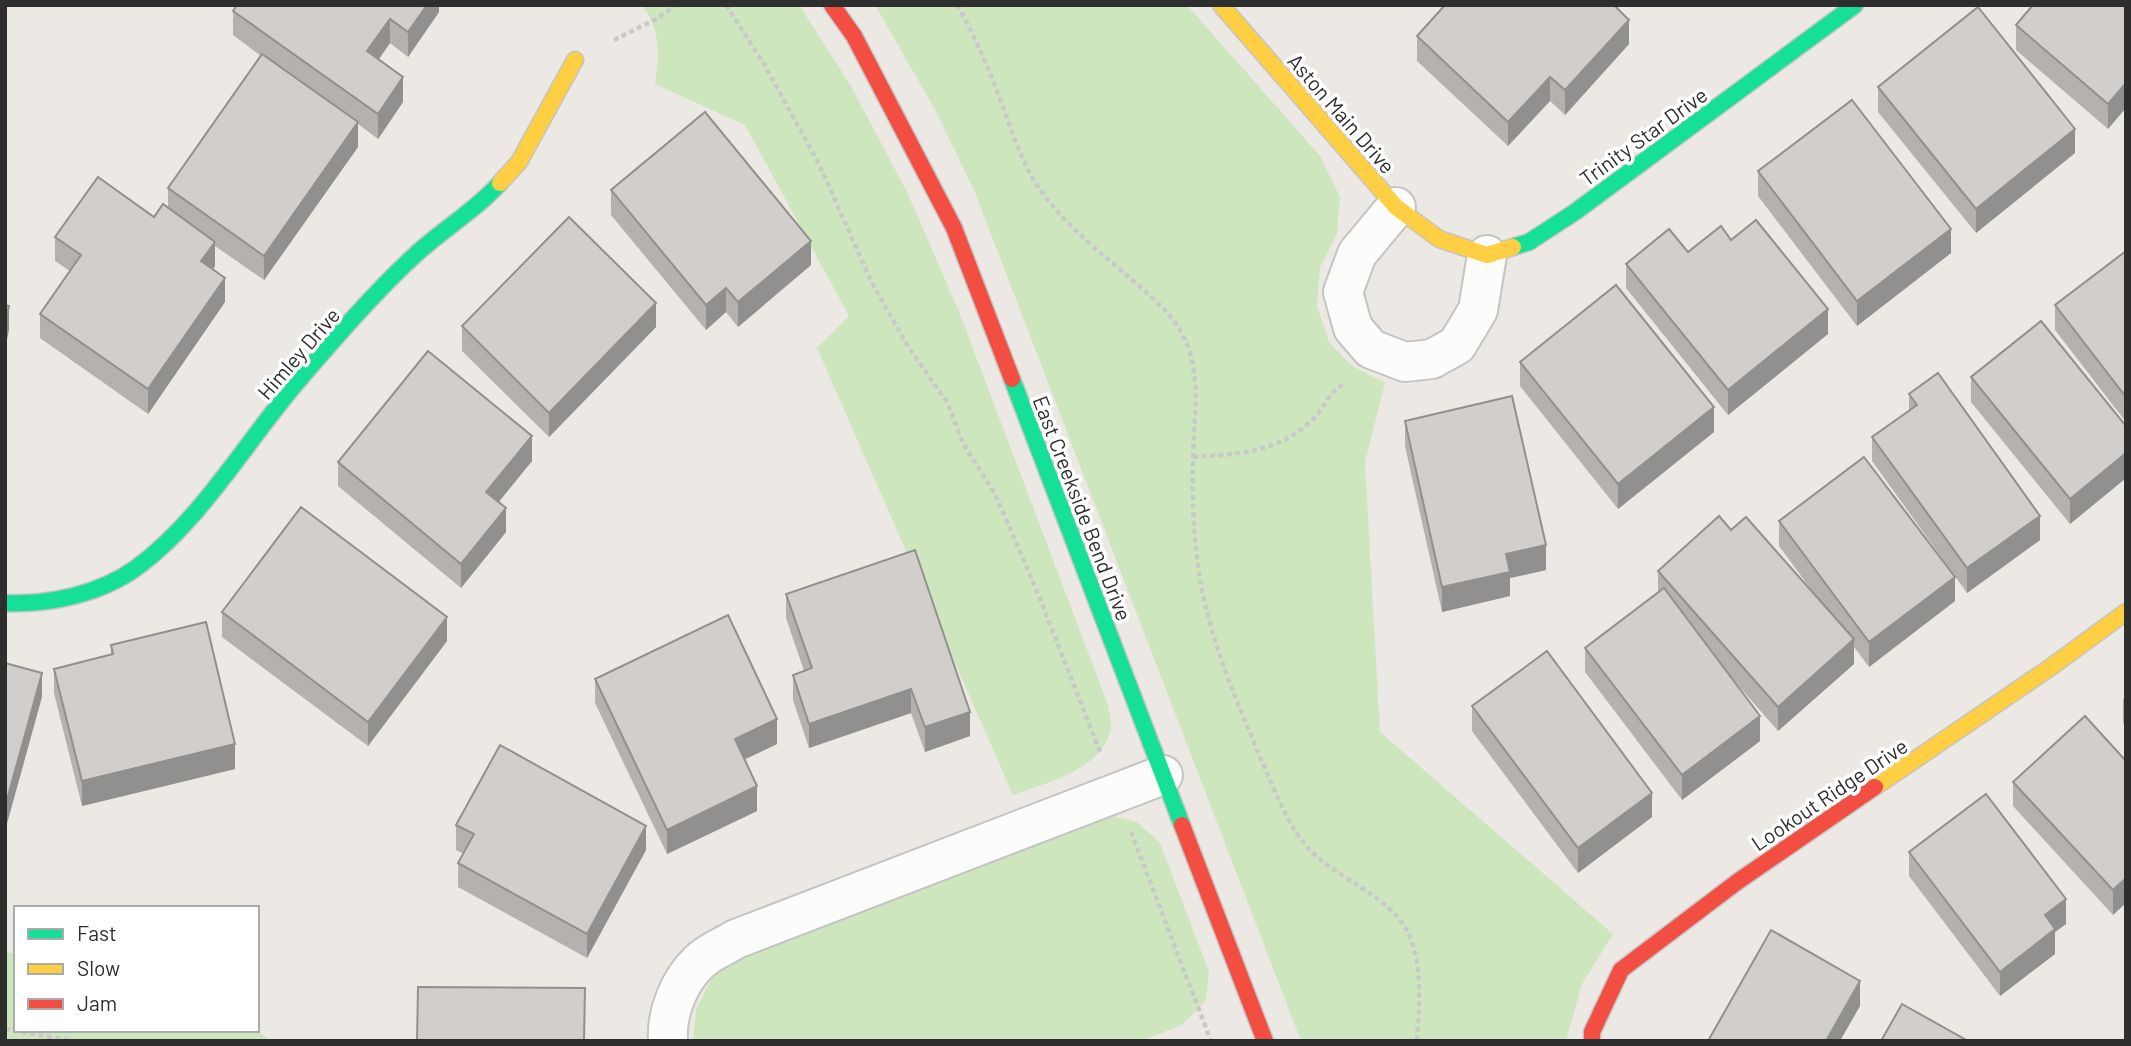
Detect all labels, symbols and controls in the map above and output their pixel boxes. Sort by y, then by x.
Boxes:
street label: Aston Main Drive [1283,48,1401,178]
street label: Trinity Star Drive [1574,81,1712,191]
street label: Himley Drive [252,302,344,404]
street label: East Creekside Bend Drive [1029,392,1137,624]
street label: Lookout Ridge Drive [1746,733,1912,855]
legend [14,906,259,1032]
text: Fast [77,920,117,945]
text: Slow [77,955,120,980]
text: Jam [77,990,117,1015]

